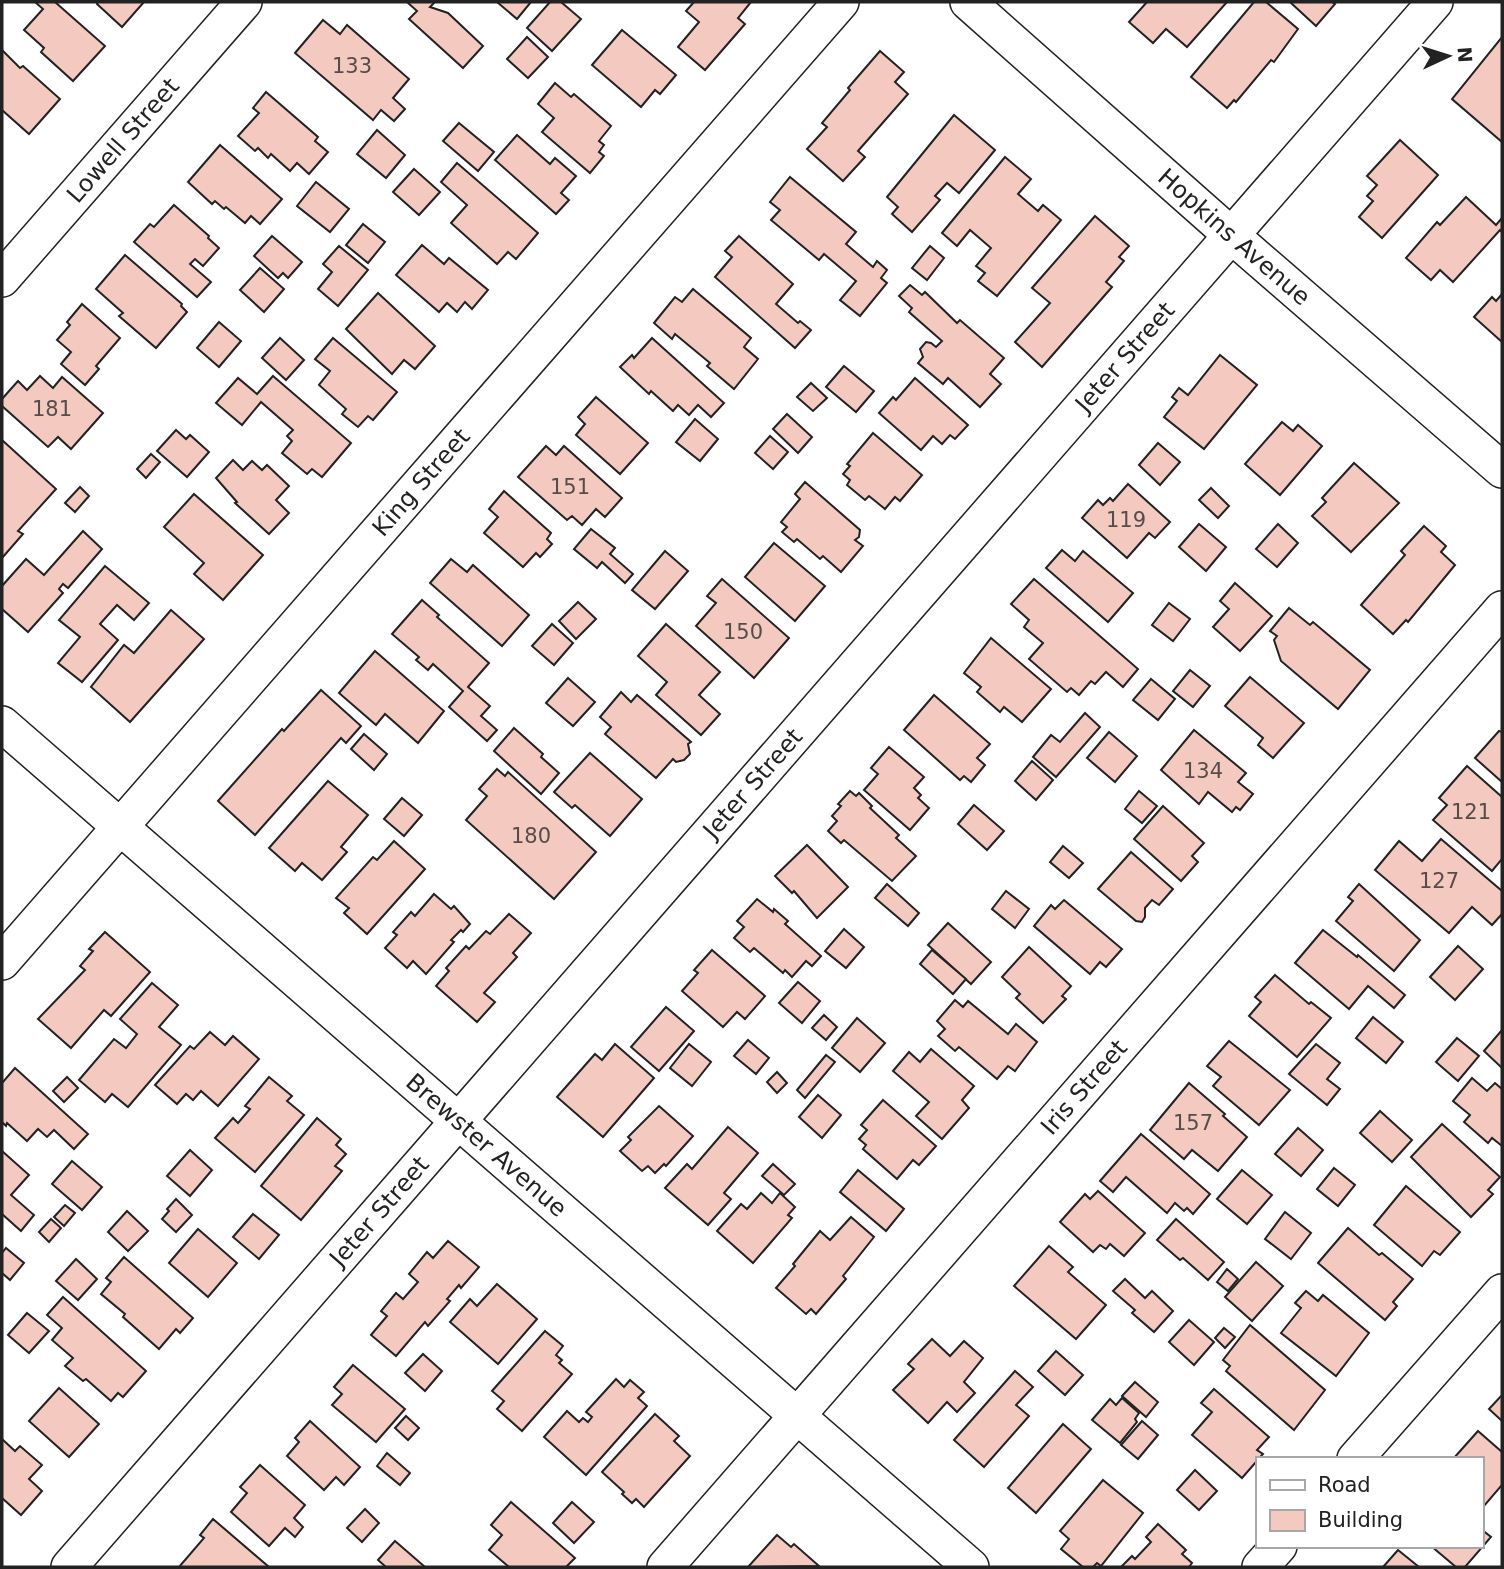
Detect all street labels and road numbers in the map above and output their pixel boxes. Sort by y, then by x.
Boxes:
street label: Lowell Street [61,72,185,208]
street label: Hopkins Avenue [1152,163,1316,311]
street label: Jeter Street [1068,296,1181,419]
street label: King Street [367,423,476,542]
street label: Jeter Street [696,723,808,846]
street label: Iris Street [1035,1034,1133,1140]
street label: Brewster Avenue [400,1068,572,1223]
street label: Jeter Street [323,1151,435,1274]

